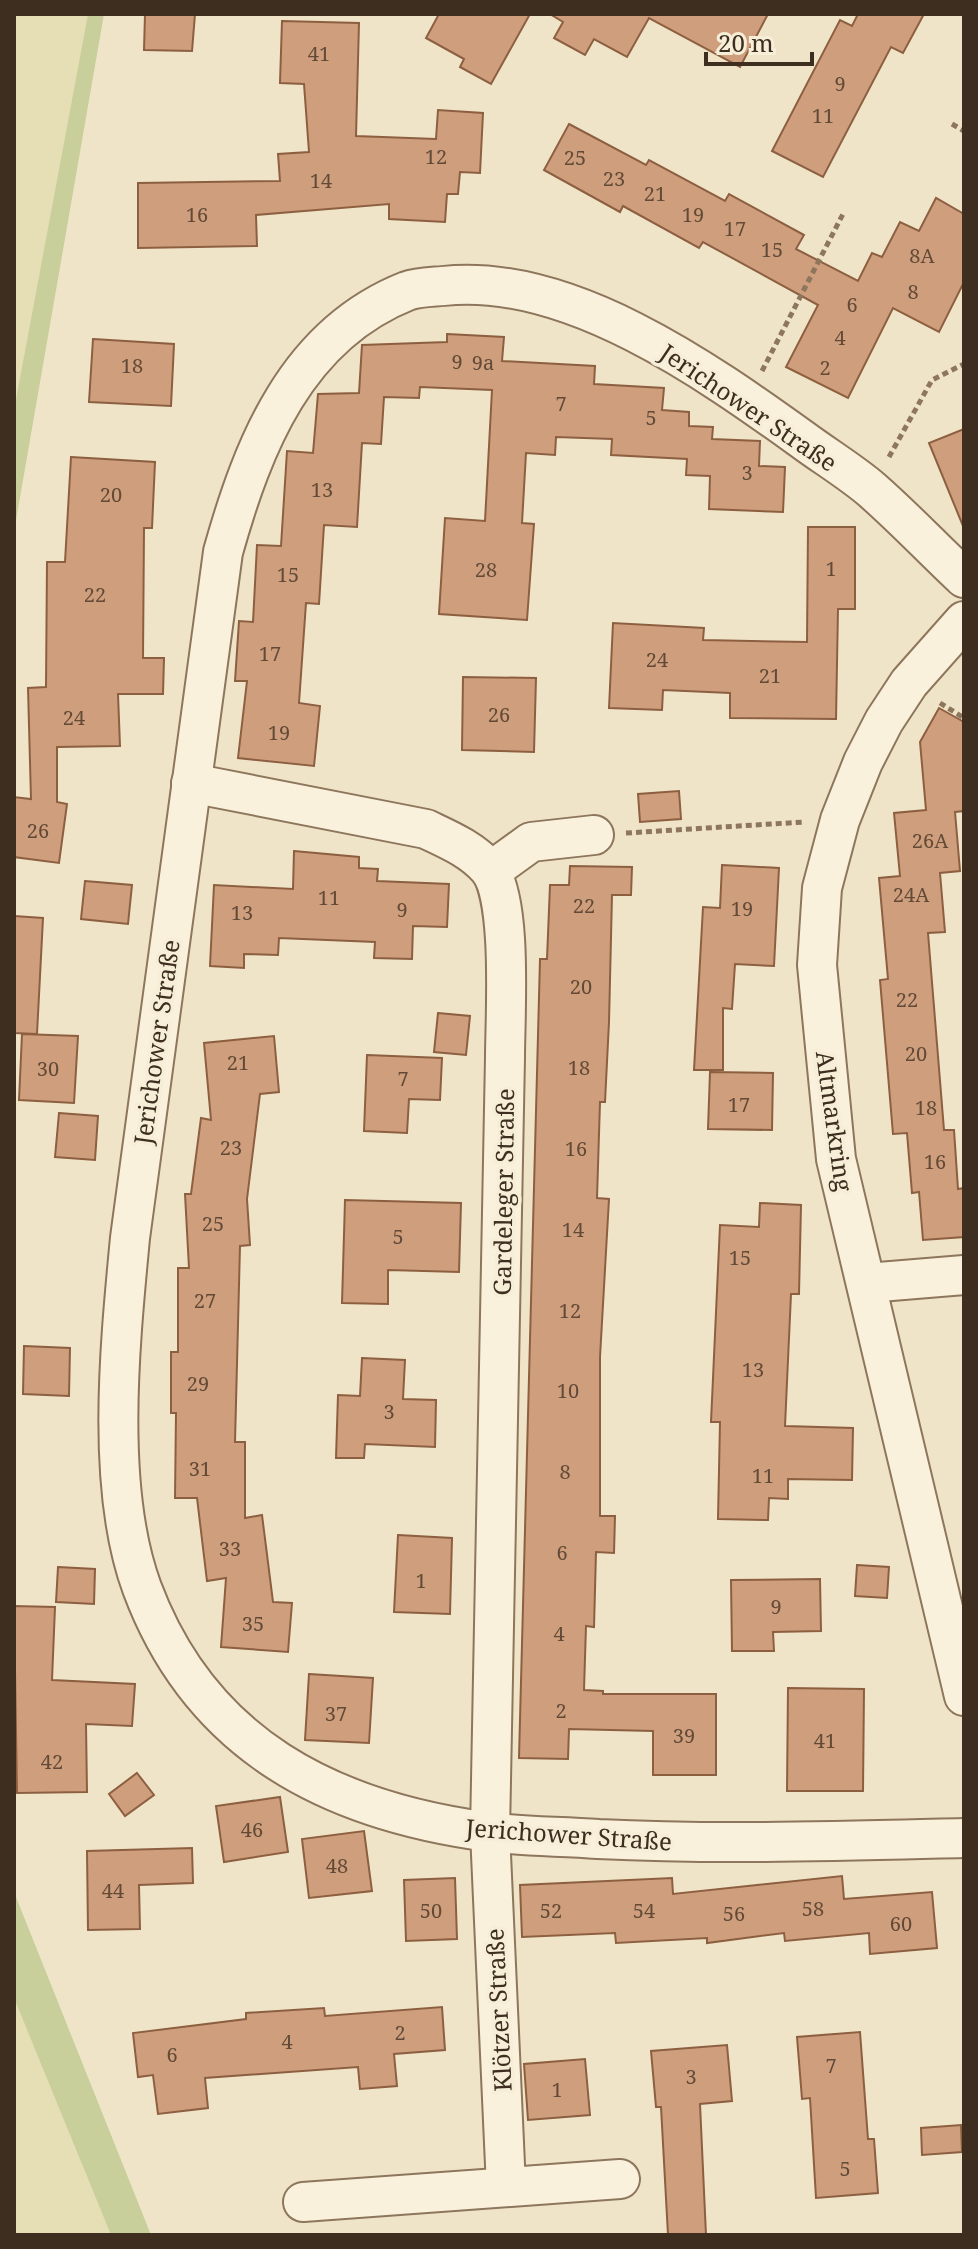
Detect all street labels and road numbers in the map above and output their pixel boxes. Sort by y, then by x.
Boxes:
street label: Jerichower Straße [653,335,844,478]
street label: Jerichower Straße [125,937,187,1148]
street label: Altmarkring [809,1049,861,1194]
street label: Gardeleger Straße [485,1088,521,1296]
street label: Jerichower Straße [464,1810,673,1858]
street label: Klötzer Straße [477,1928,519,2092]

